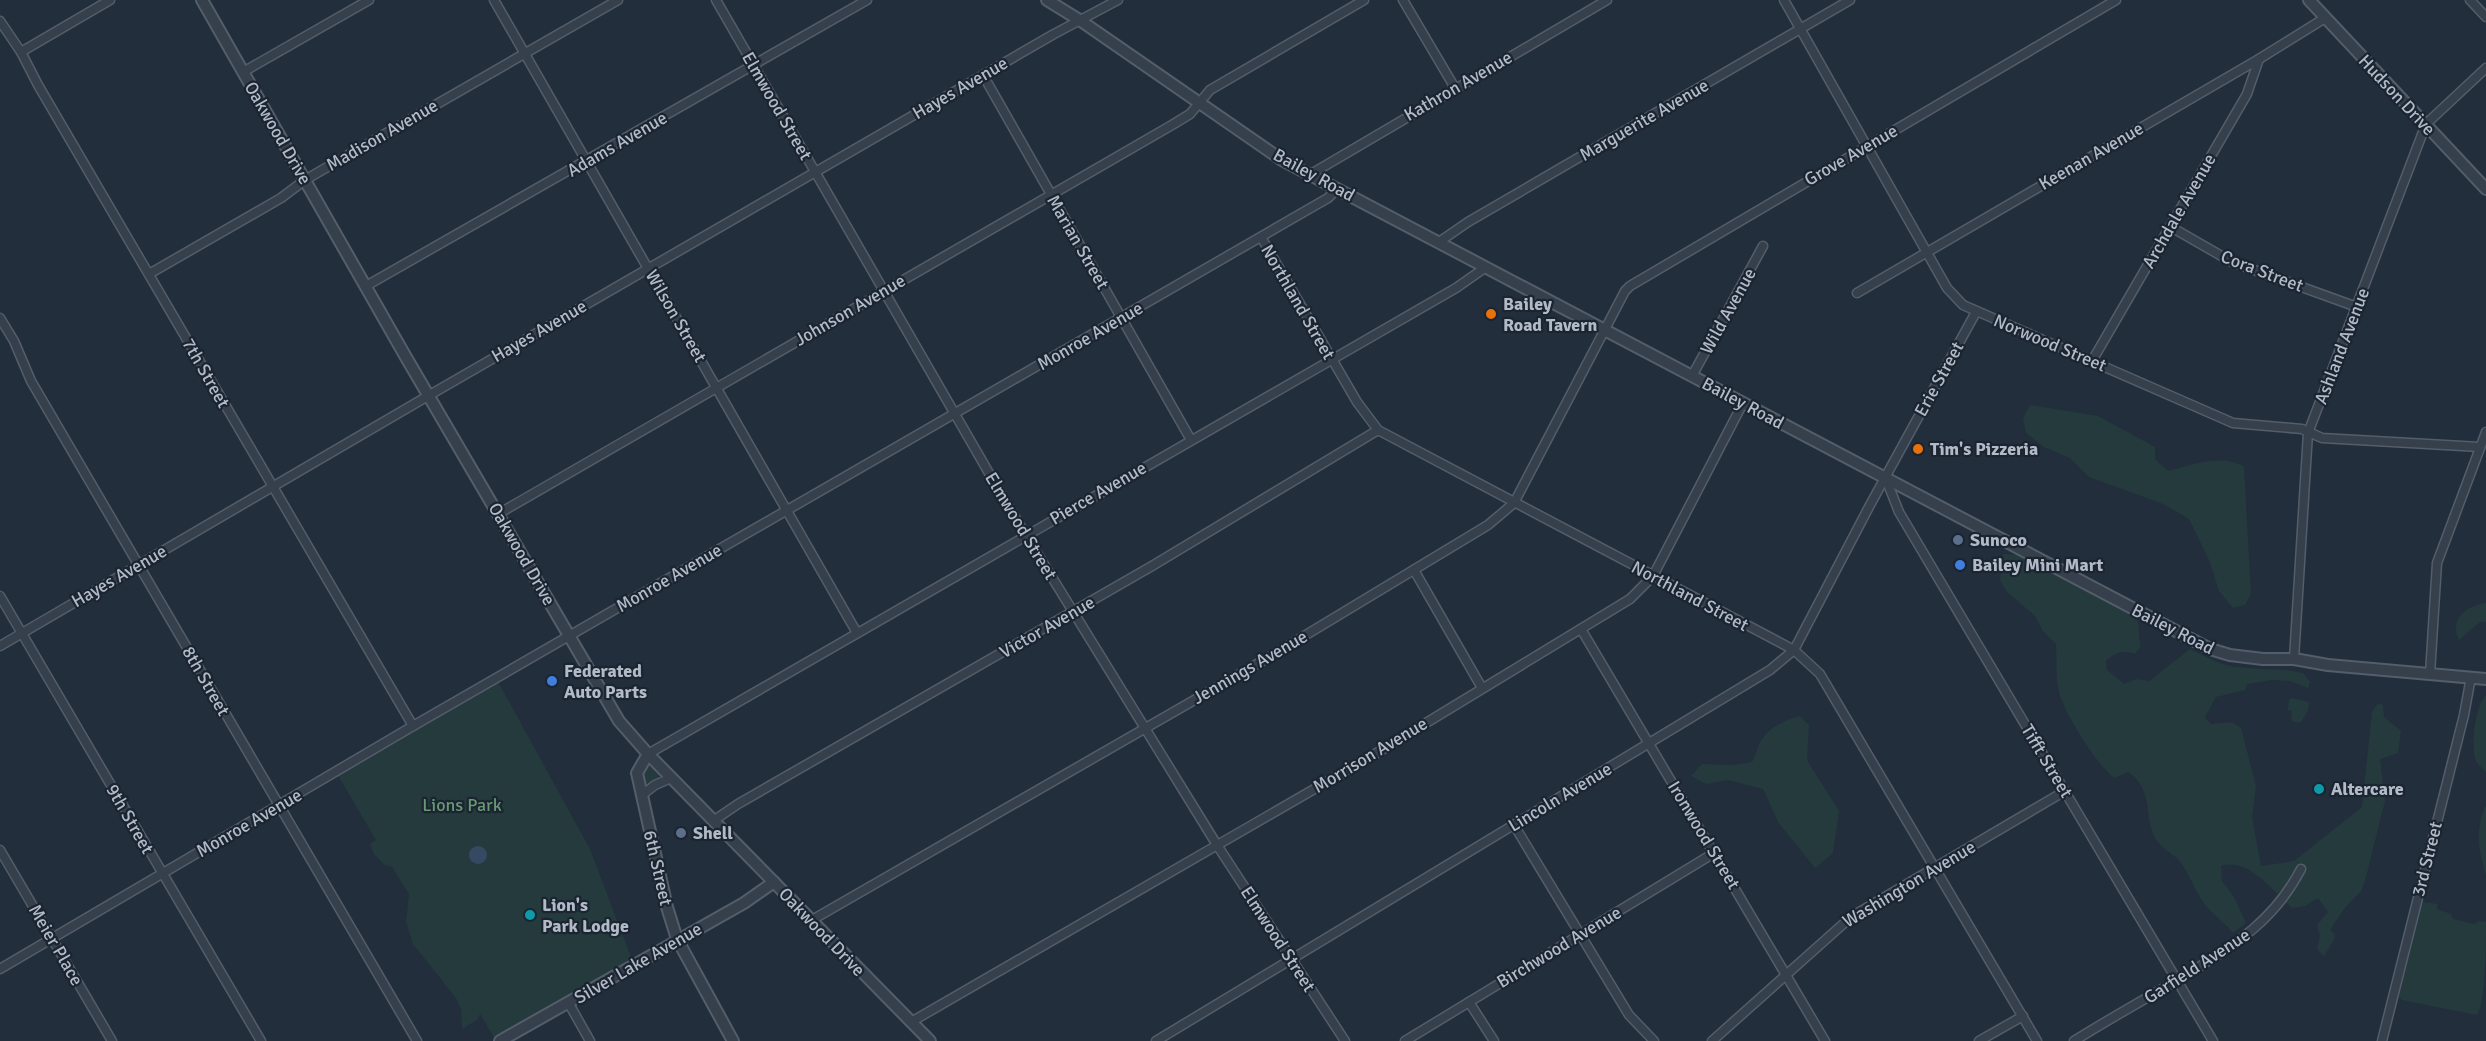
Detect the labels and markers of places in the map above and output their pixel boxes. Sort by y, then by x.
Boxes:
place label: Bailey Road Tavern [1503,293,1597,336]
marker: Bailey Road Tavern [1484,307,1498,321]
place label: Tim's Pizzeria [1930,438,2038,460]
marker: Tim's Pizzeria [1911,442,1925,456]
place label: Sunoco [1970,529,2027,551]
marker: Sunoco [1951,533,1965,547]
place label: Bailey Mini Mart [1972,554,2103,576]
marker: Bailey Mini Mart [1953,558,1967,572]
place label: Federated Auto Parts [564,660,647,703]
marker: Federated Auto Parts [545,674,559,688]
place label: Altercare [2331,778,2404,800]
marker: Altercare [2312,782,2326,796]
place label: Shell [693,822,733,844]
marker: Shell [674,826,688,840]
place label: Lion's Park Lodge [542,894,629,937]
marker: Lion's Park Lodge [523,908,537,922]

